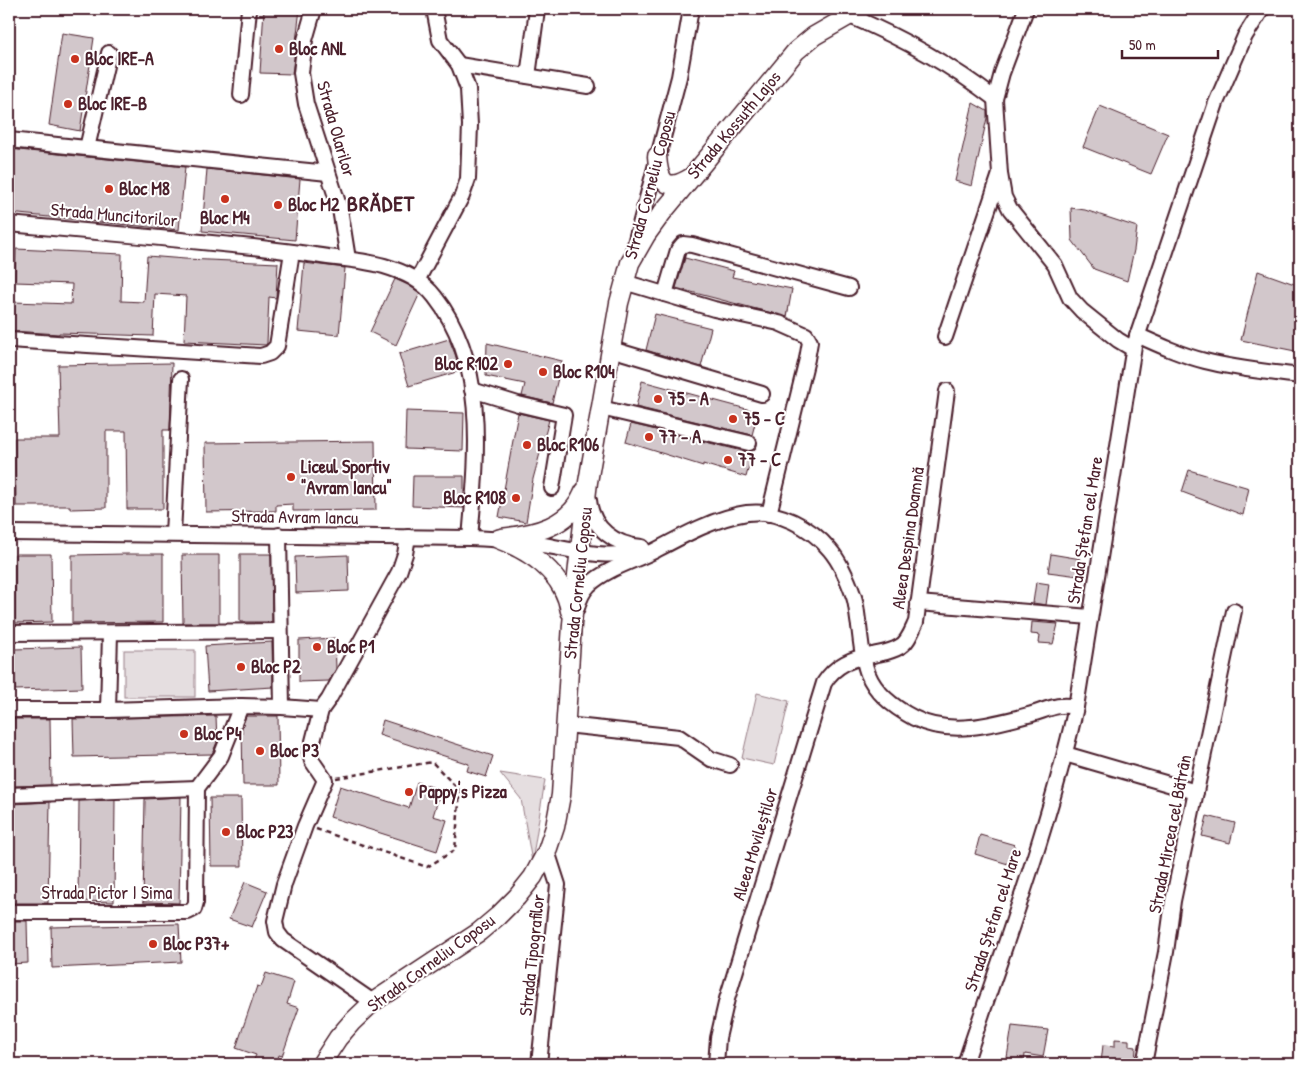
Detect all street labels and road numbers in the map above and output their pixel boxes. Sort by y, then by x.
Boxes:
street label: Strada Kossuth Lajos [681,65,786,184]
street label: Strada Olarilor [311,78,362,180]
street label: Strada Corneliu Coposu [618,108,681,262]
street label: Strada Muncitorilor [50,197,179,232]
street label: Strada Ștefan cel Mare [1061,454,1109,605]
street label: Aleea Despina Doamnă [885,465,930,611]
street label: Strada Avram Iancu [231,503,359,530]
street label: Strada Corneliu Coposu [557,506,598,660]
street label: Strada Mircea cel Bătrân [1142,752,1197,915]
street label: Aleea Movileștilor [726,784,784,903]
street label: Strada Ștefan cel Mare [958,845,1027,995]
street label: Strada Pictor I Sima [42,880,172,905]
street label: Strada Tipografilor [513,893,550,1017]
street label: Strada Corneliu Coposu [362,908,500,1017]

